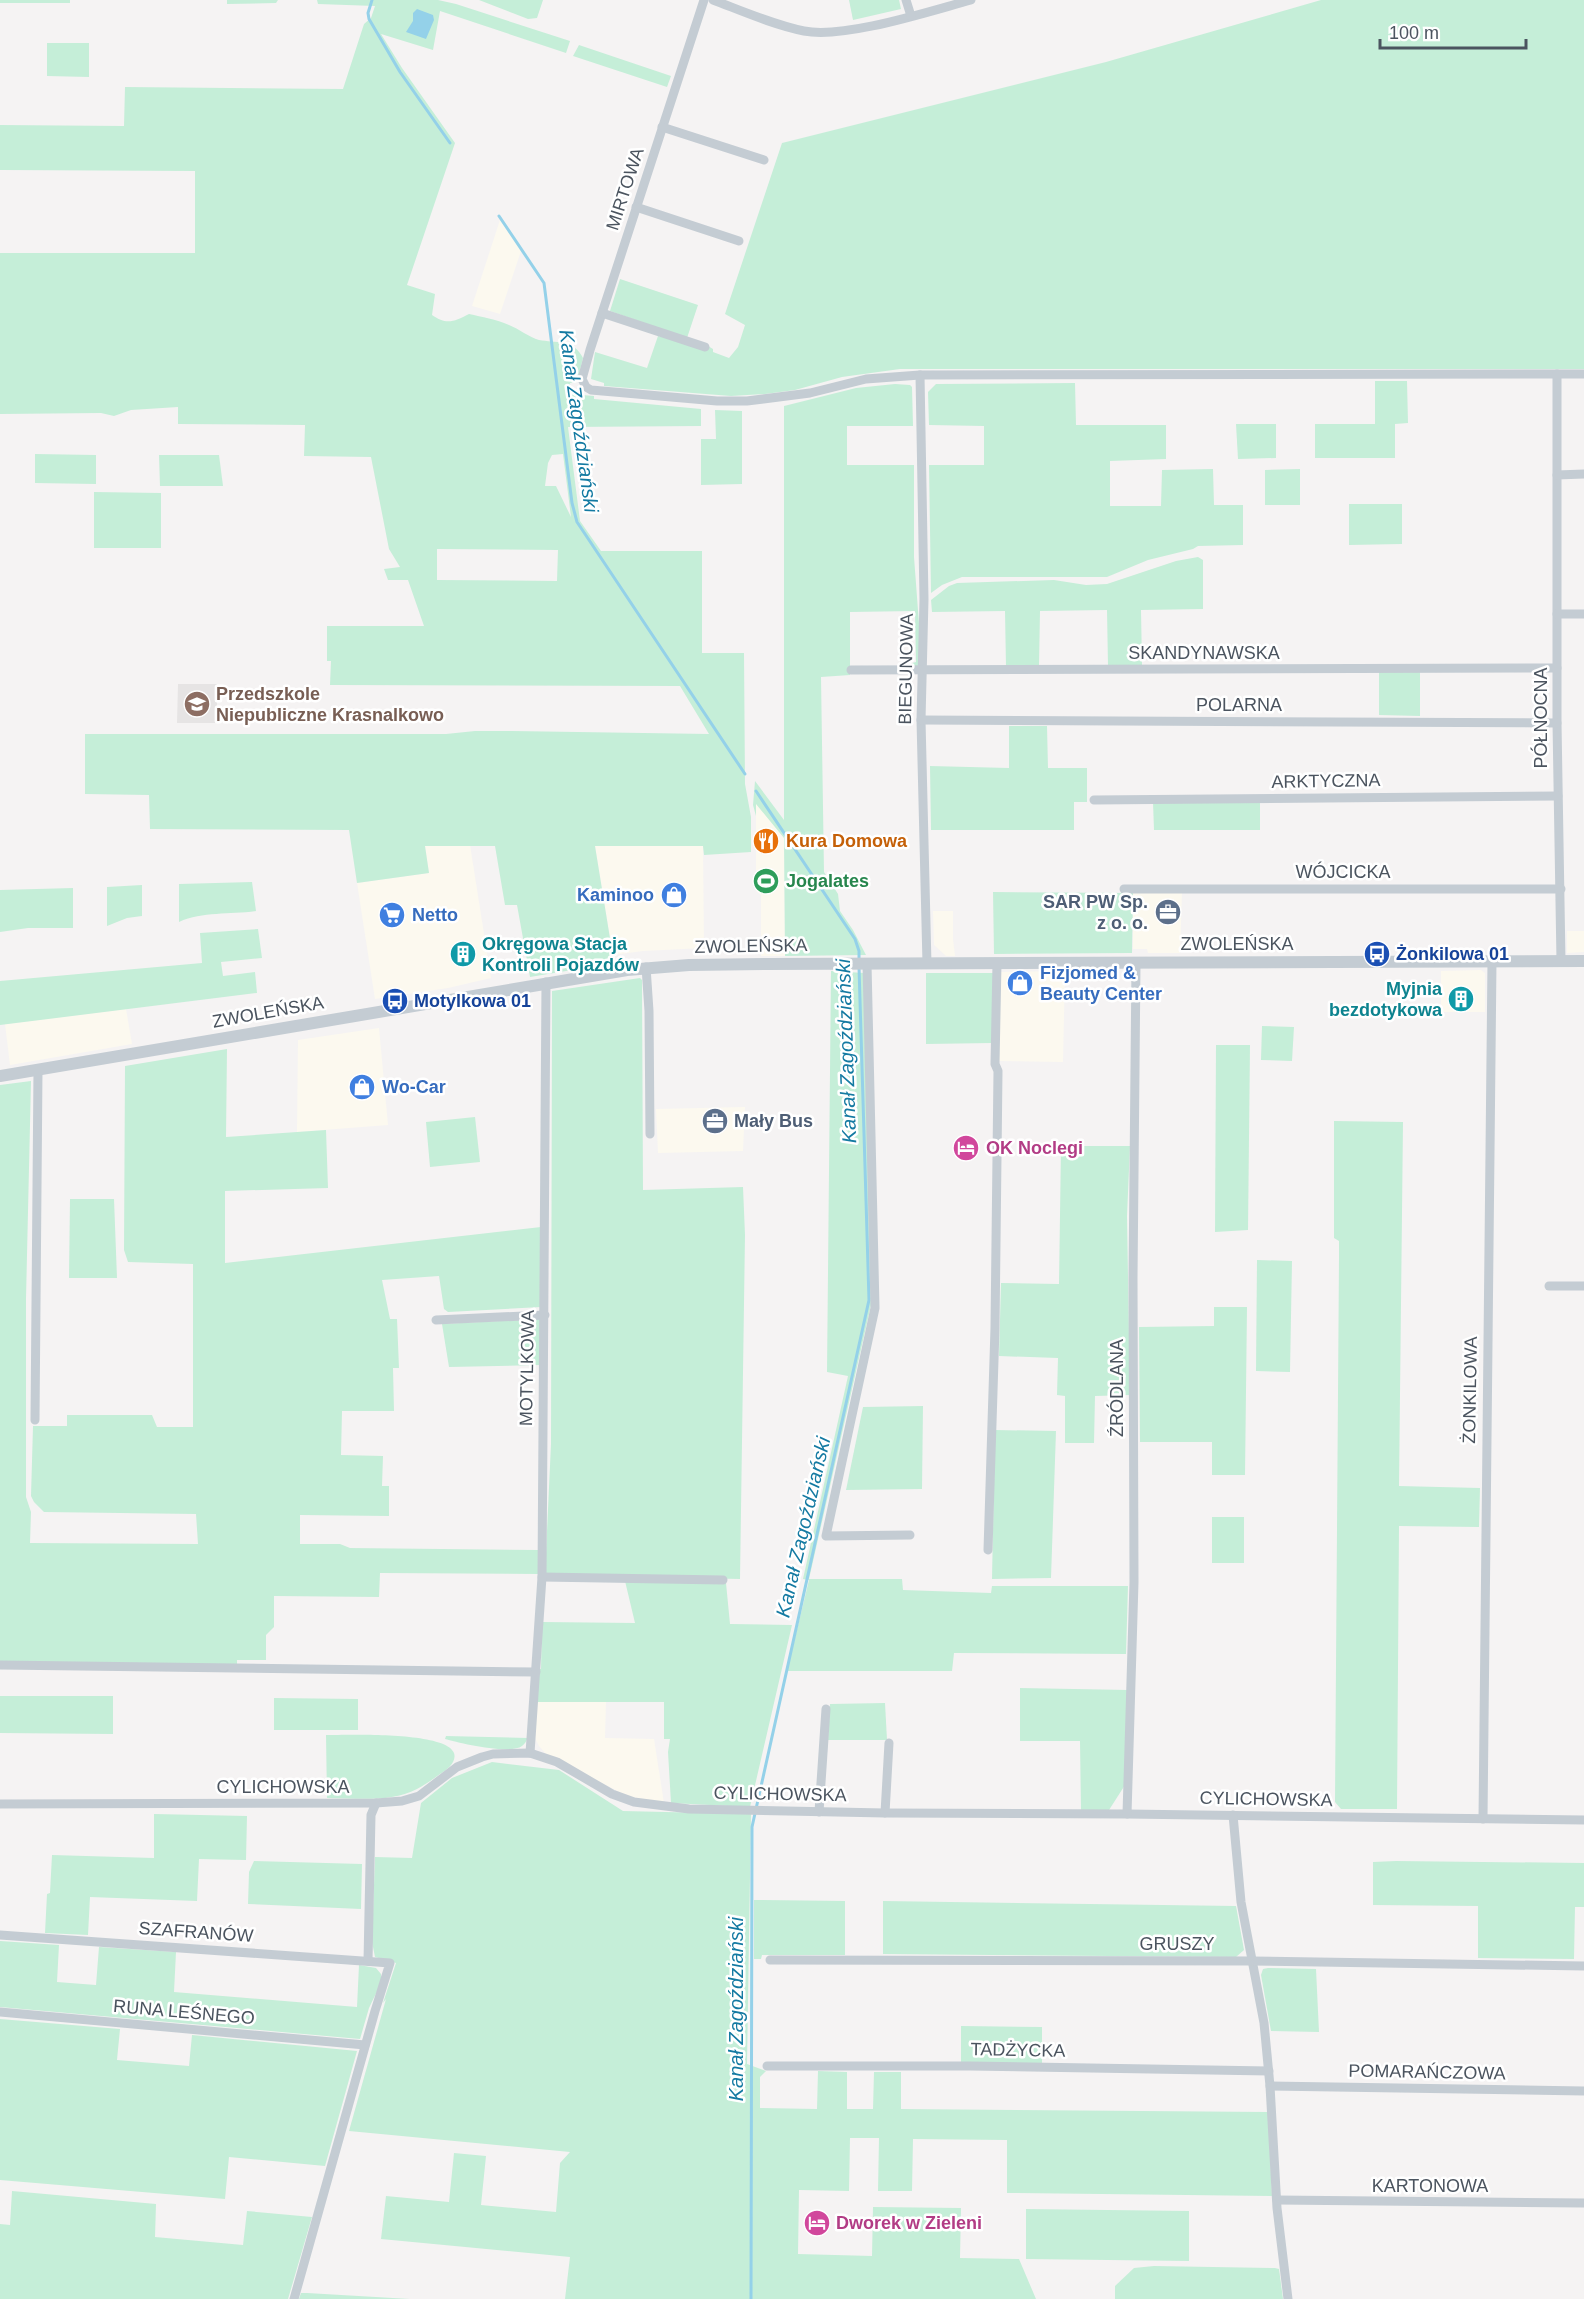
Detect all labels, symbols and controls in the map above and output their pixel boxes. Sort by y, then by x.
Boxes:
scale bar [1380,12,1526,50]
text: 100 m [1389,23,1439,43]
street label: MIRTOWA [602,145,648,233]
water label: Kanał Zagoździański [555,328,603,514]
street label: BIEGUNOWA [895,613,917,725]
street label: SKANDYNAWSKA [1128,643,1280,663]
street label: PÓŁNOCNA [1530,667,1551,769]
place label: Przedszkole Niepubliczne Krasnalkowo [216,684,444,725]
school or university icon: Przedszkole Niepubliczne Krasnalkowo [182,689,212,719]
street label: POLARNA [1196,695,1282,715]
street label: ARKTYCZNA [1271,770,1381,792]
restaurant icon: Kura Domowa [751,826,781,856]
place label: Kura Domowa [786,831,908,851]
street label: WÓJCICKA [1295,861,1391,882]
sports icon: Jogalates [751,866,781,896]
place label: Jogalates [786,871,869,891]
shop icon: Kaminoo [659,880,689,910]
place label: Kaminoo [577,885,654,905]
place label: SAR PW Sp. z o. o. [1043,892,1148,933]
office icon: SAR PW Sp. z o. o. [1153,897,1183,927]
supermarket icon: Netto [377,900,407,930]
place label: Netto [412,905,458,925]
place label: Okręgowa Stacja Kontroli Pojazdów [482,934,640,975]
street label: ZWOLEŃSKA [1180,934,1294,954]
street label: ZWOLEŃSKA [694,935,808,957]
building icon: Okręgowa Stacja Kontroli Pojazdów [448,939,478,969]
bus stop icon: Żonkilowa 01 [1362,939,1392,969]
place label: Żonkilowa 01 [1396,944,1509,964]
water label: Kanał Zagoździański [832,958,860,1144]
place label: Fizjomed & Beauty Center [1040,963,1162,1004]
shop icon: Fizjomed & Beauty Center [1005,968,1035,998]
place label: Myjnia bezdotykowa [1329,979,1443,1020]
building icon: Myjnia bezdotykowa [1446,984,1476,1014]
bus stop icon: Motylkowa 01 [380,986,410,1016]
place label: Motylkowa 01 [414,991,531,1011]
street label: ZWOLEŃSKA [211,992,325,1032]
shop icon: Wo-Car [347,1072,377,1102]
place label: Wo-Car [382,1077,446,1097]
office icon: Mały Bus [700,1106,730,1136]
place label: Mały Bus [734,1111,813,1131]
hotel icon: OK Noclegi [951,1133,981,1163]
place label: OK Noclegi [986,1138,1083,1158]
street label: MOTYLKOWA [516,1310,538,1426]
street label: ŻONKILOWA [1459,1336,1481,1444]
street label: ŹRÓDLANA [1106,1339,1127,1437]
water label: Kanał Zagoździański [772,1434,835,1619]
street label: CYLICHOWSKA [216,1777,350,1797]
street label: CYLICHOWSKA [713,1783,847,1805]
street label: CYLICHOWSKA [1199,1788,1333,1810]
water label: Kanał Zagoździański [725,1916,747,2101]
street label: SZAFRANÓW [138,1917,254,1946]
street label: GRUSZY [1139,1934,1215,1954]
street label: RUNA LEŚNEGO [112,1995,256,2028]
street label: TADŻYCKA [970,2039,1066,2061]
street label: POMARAŃCZOWA [1348,2061,1506,2083]
street label: KARTONOWA [1372,2176,1488,2196]
hotel icon: Dworek w Zieleni [802,2208,832,2238]
place label: Dworek w Zieleni [836,2213,982,2233]

